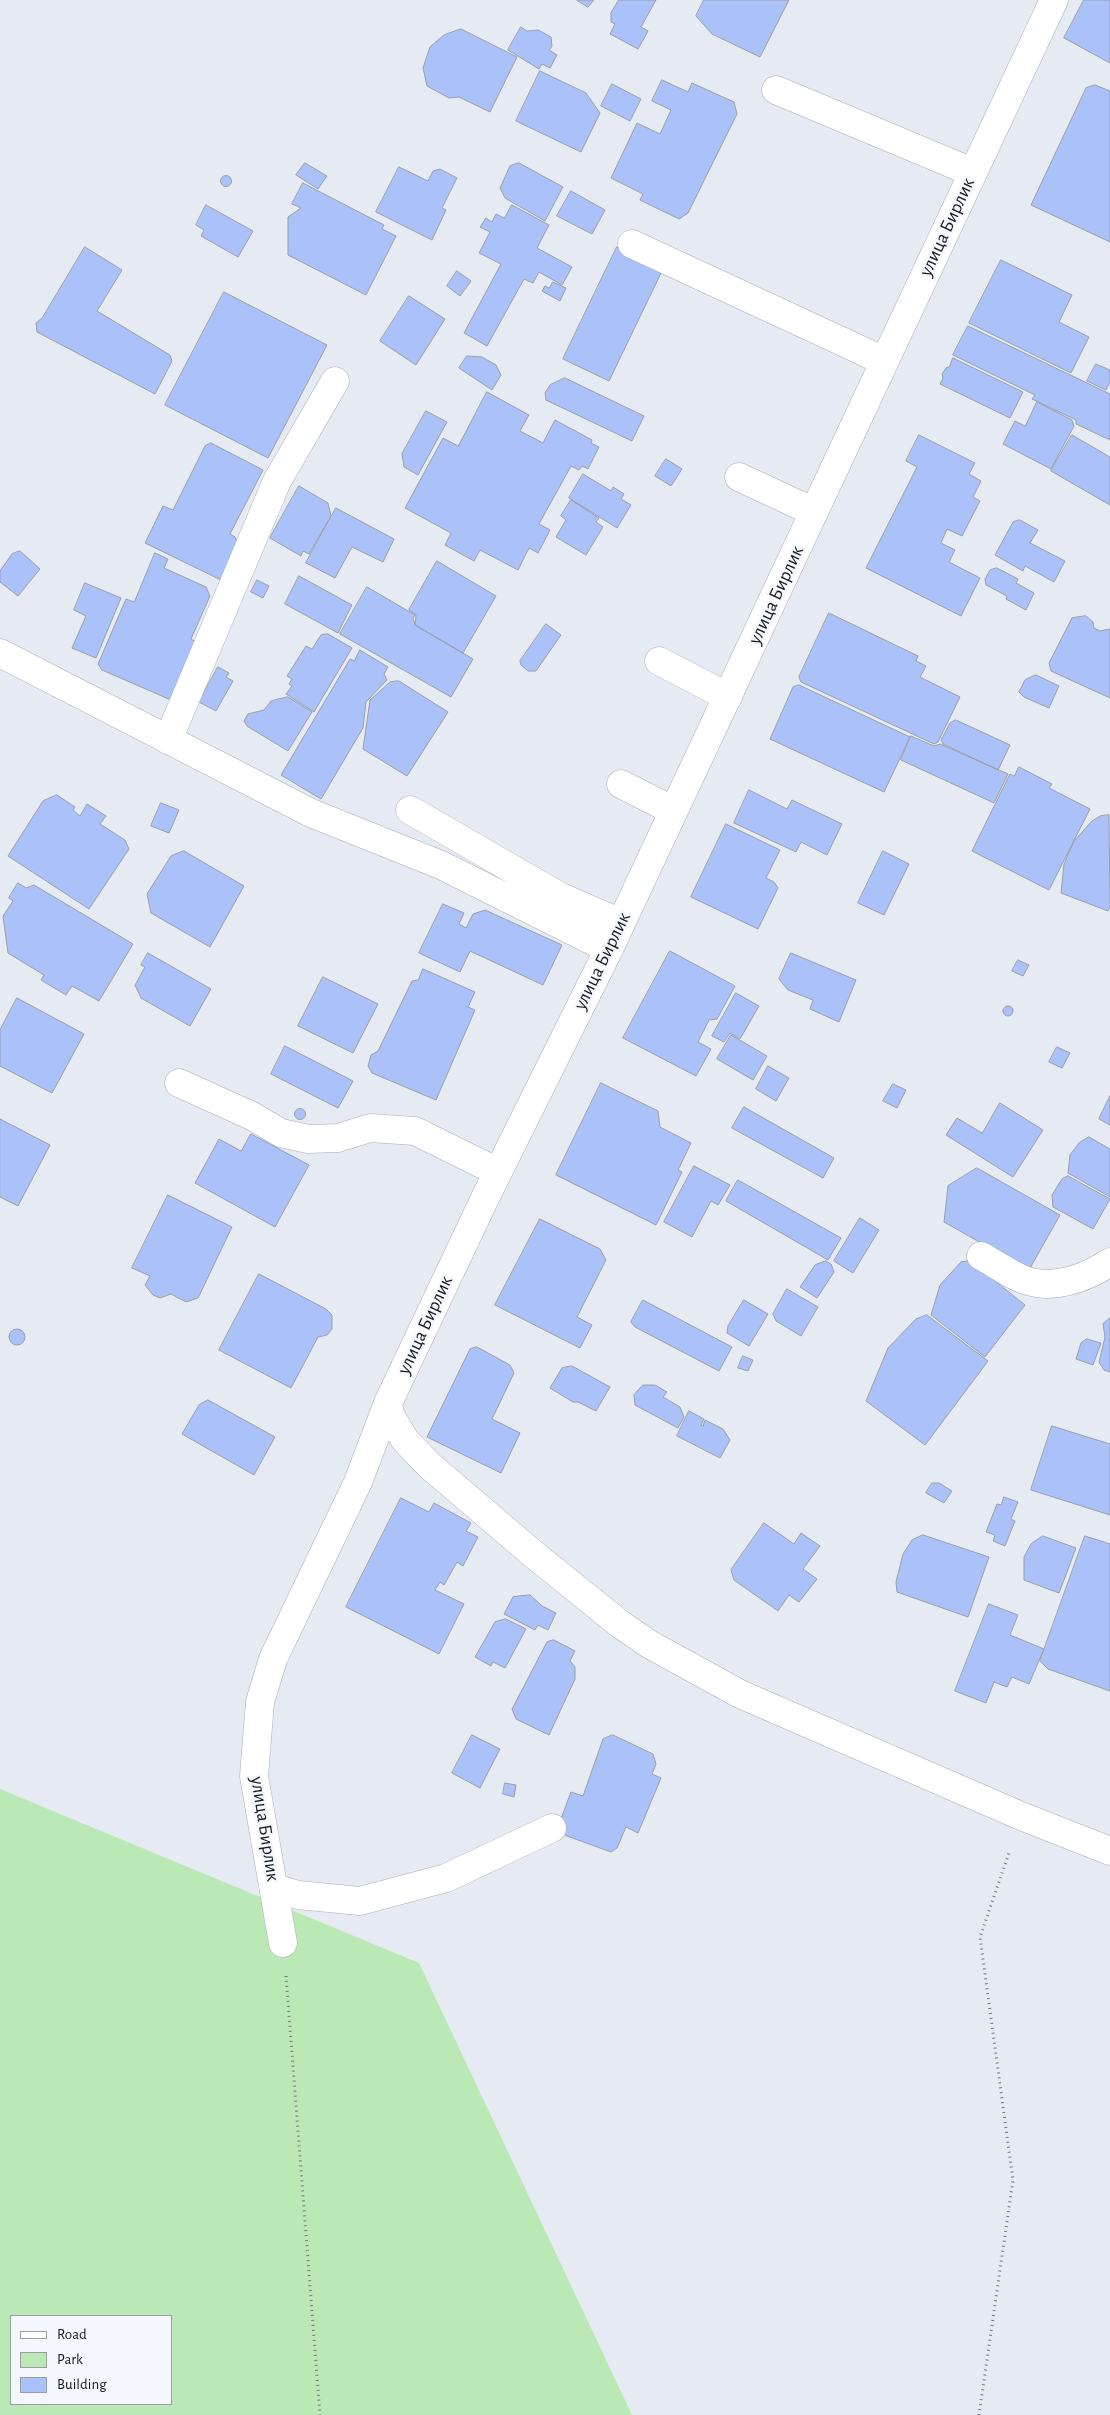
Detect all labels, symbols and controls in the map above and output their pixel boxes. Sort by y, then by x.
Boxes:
street label: улица Бирлик [914,174,980,280]
street label: улица Бирлик [743,542,809,648]
street label: улица Бирлик [569,908,635,1014]
street label: улица Бирлик [392,1272,458,1378]
street label: улица Бирлик [245,1775,285,1883]
legend [10,2315,172,2405]
text: Road [57,2327,87,2342]
text: Park [57,2352,83,2367]
text: Building [57,2377,107,2392]

